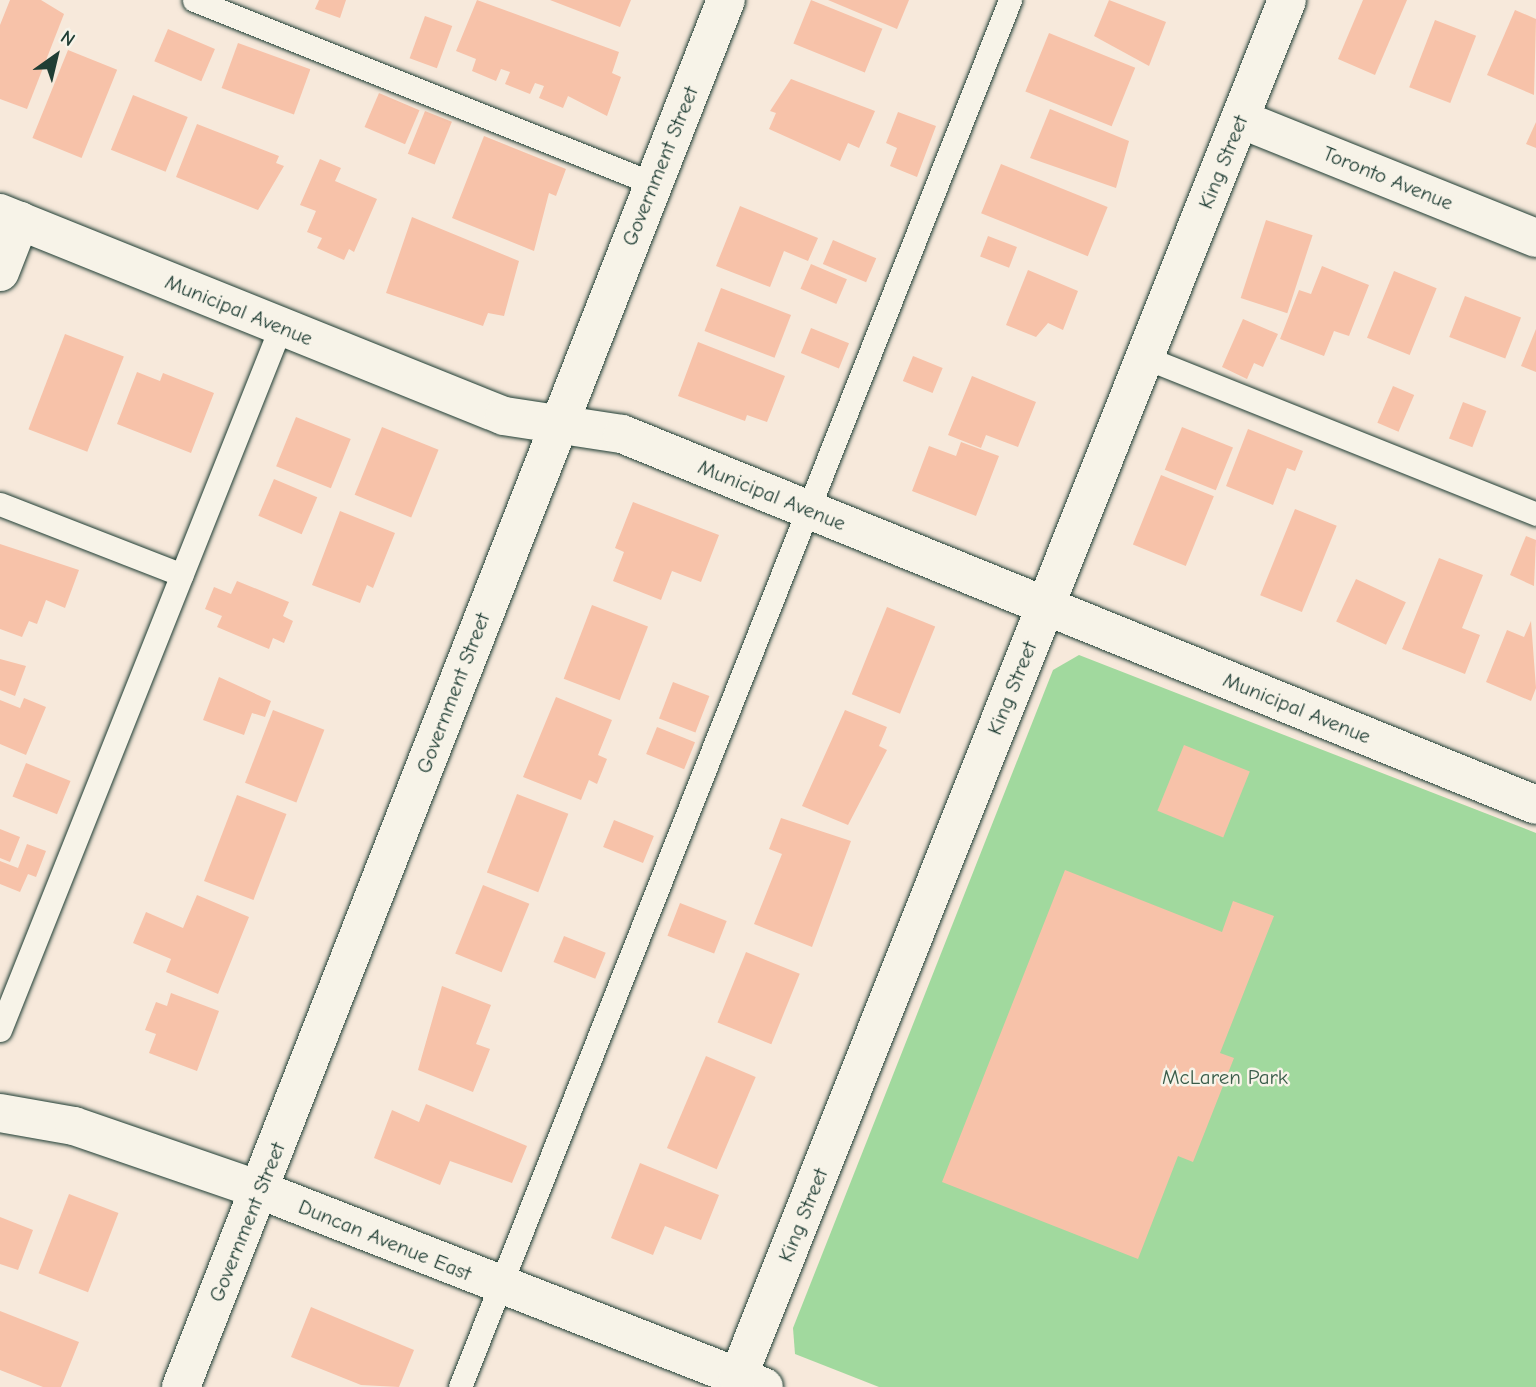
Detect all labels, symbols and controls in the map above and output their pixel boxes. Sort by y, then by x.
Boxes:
north arrow [21,21,91,91]
text: N [56,26,79,51]
street label: Government Street [617,83,703,249]
street label: King Street [1193,111,1253,213]
street label: Toronto Avenue [1319,140,1457,216]
street label: Municipal Avenue [161,269,317,351]
street label: Municipal Avenue [694,454,850,536]
street label: Government Street [411,609,495,777]
street label: King Street [982,637,1042,739]
street label: Municipal Avenue [1219,667,1375,749]
park label: McLaren Park [1162,1064,1288,1090]
street label: Government Street [204,1139,290,1305]
street label: King Street [773,1164,833,1266]
street label: Duncan Avenue East [295,1194,475,1286]

